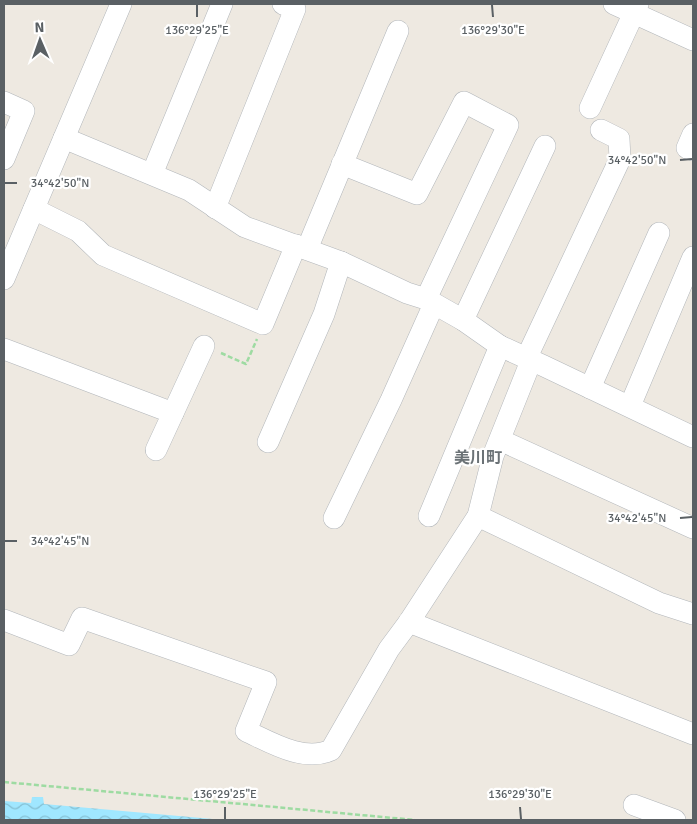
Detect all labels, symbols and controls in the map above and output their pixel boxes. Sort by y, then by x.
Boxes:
north arrow [15,15,65,65]
text: N [34,19,45,36]
text: 136°29'25"E [165,23,229,38]
text: 136°29'30"E [461,23,525,38]
text: 34°42'50"N [608,153,666,168]
text: 34°42'50"N [31,176,89,191]
district label: 美川町 [454,448,502,468]
text: 34°42'45"N [608,511,666,526]
text: 34°42'45"N [31,534,89,549]
text: 136°29'25"E [193,787,257,802]
text: 136°29'30"E [488,787,552,802]

